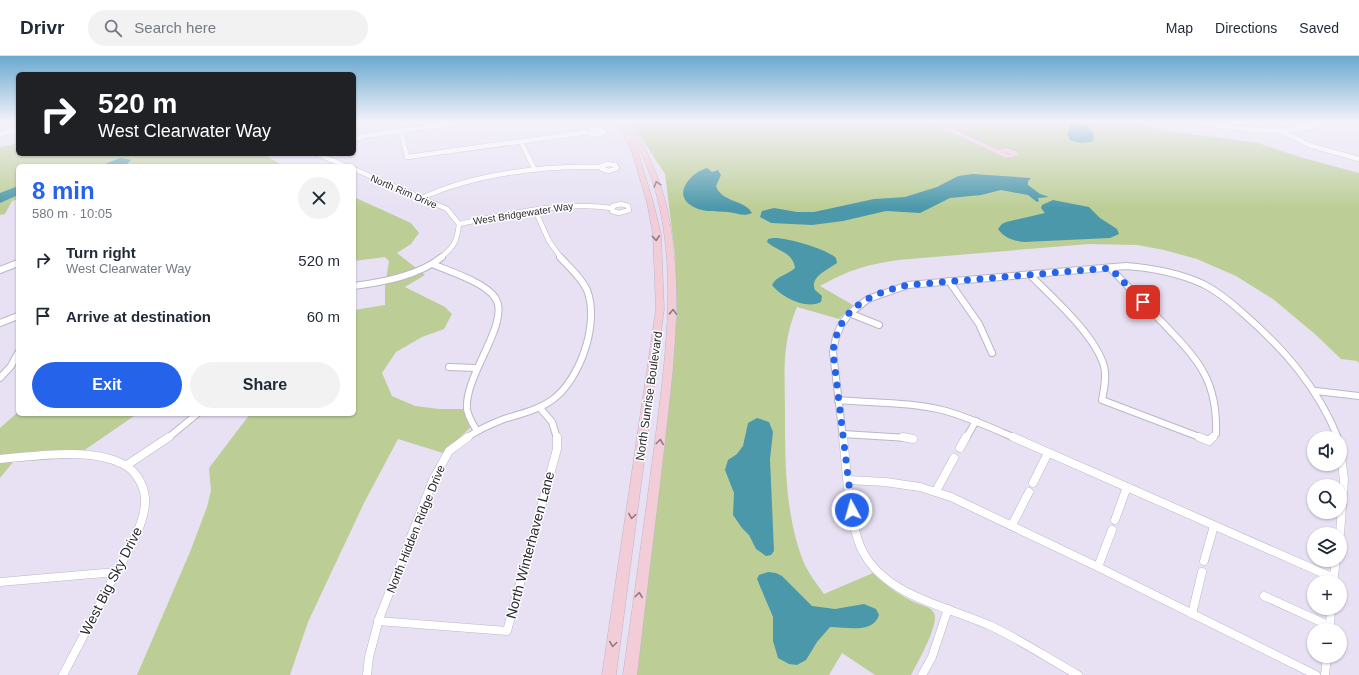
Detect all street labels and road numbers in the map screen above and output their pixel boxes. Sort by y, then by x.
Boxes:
street label: North Rim Drive [369,173,439,211]
street label: West Bridgewater Way [472,200,574,227]
street label: North Sunrise Boulevard [633,330,665,462]
street label: North Hidden Ridge Drive [384,463,448,595]
street label: North Winterhaven Lane [503,469,557,620]
street label: West Big Sky Drive [77,524,145,638]

